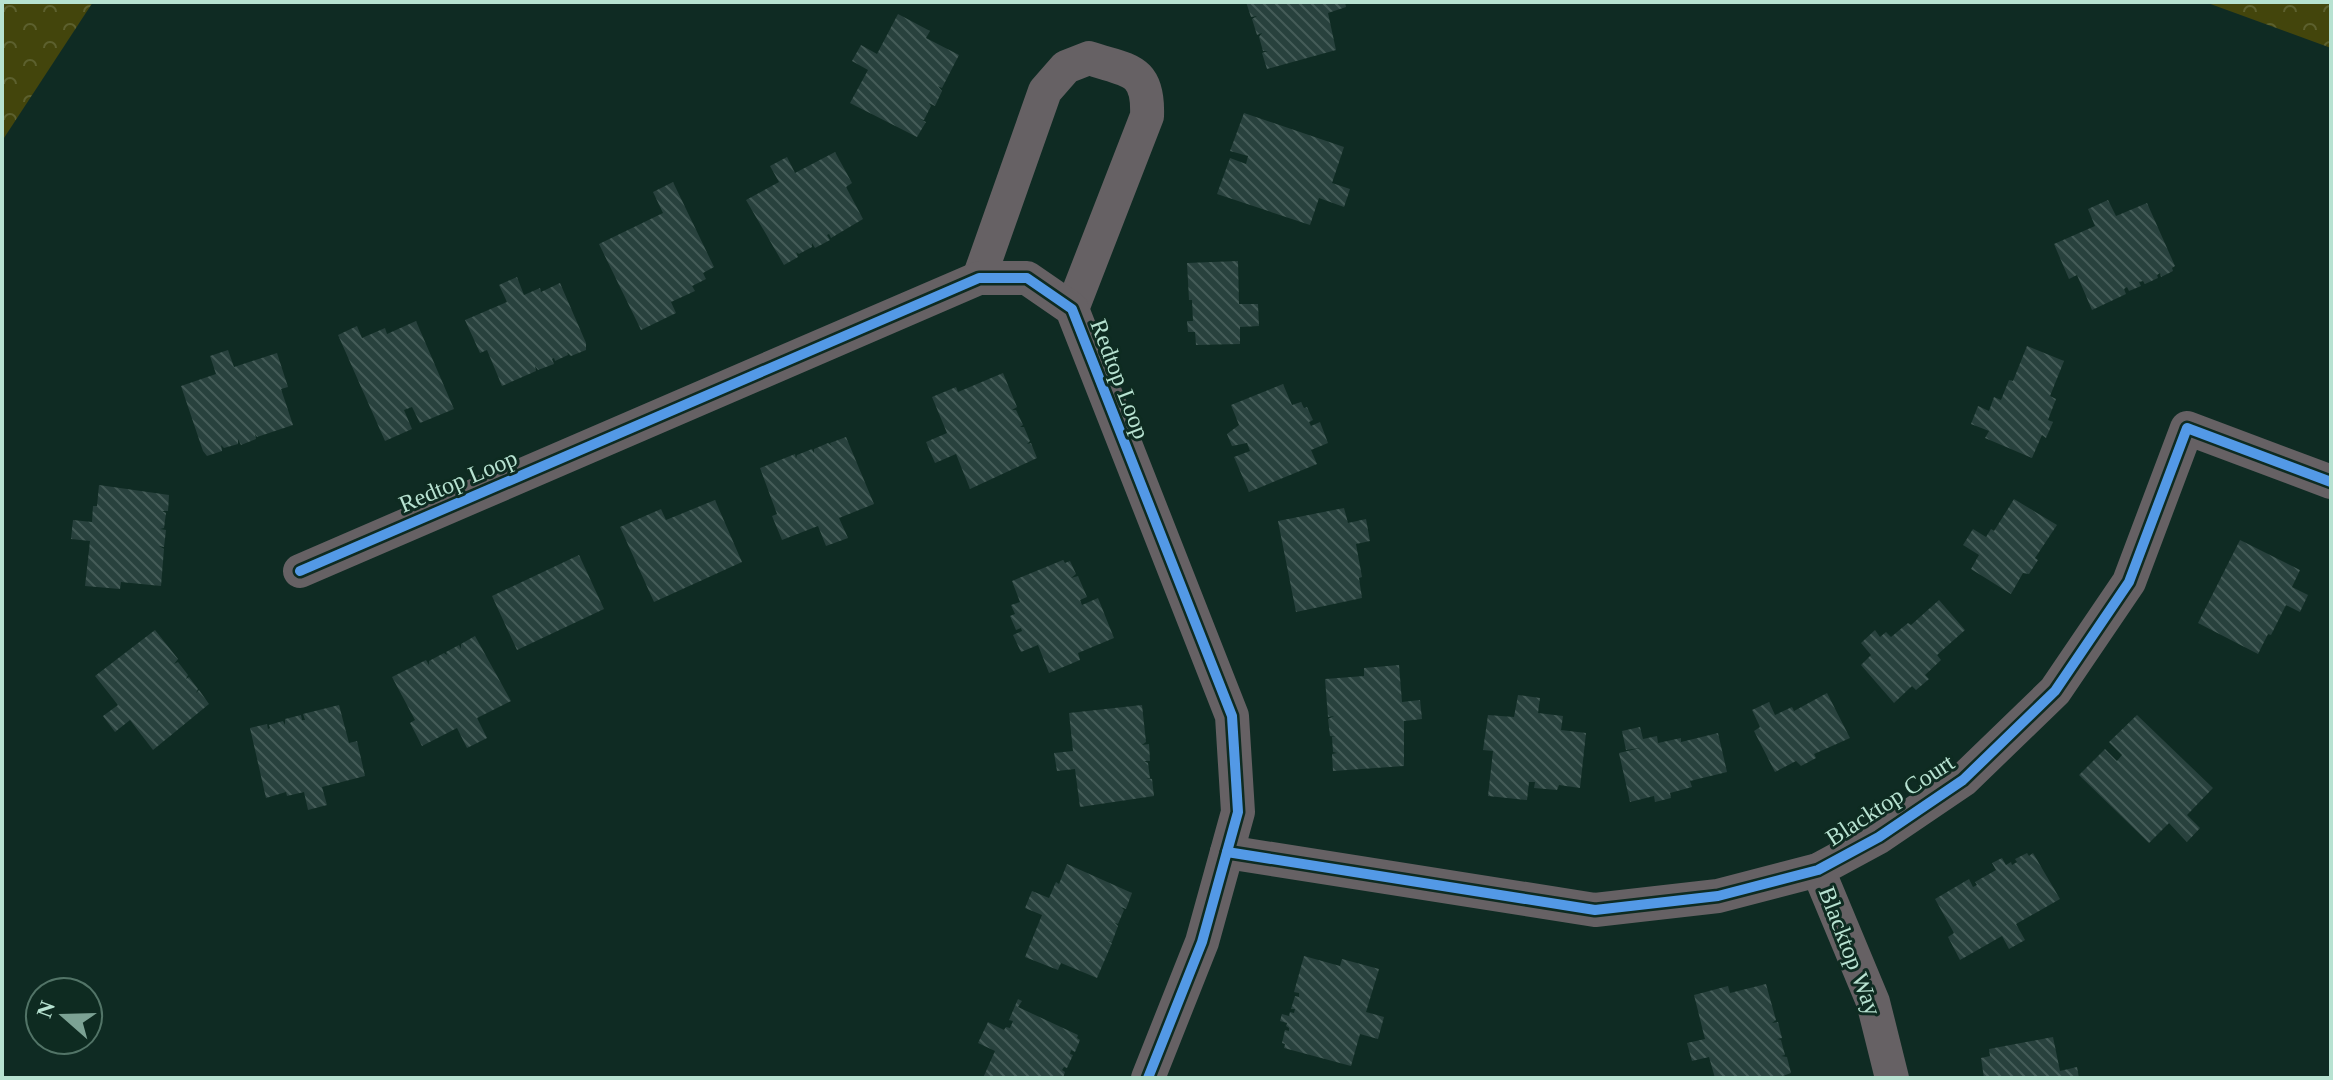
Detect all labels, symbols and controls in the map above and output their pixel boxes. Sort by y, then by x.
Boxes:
street label: Redtop Loop [1085,316,1155,442]
street label: Redtop Loop [395,444,521,518]
street label: Blacktop Court [1821,749,1959,851]
street label: Blacktop Way [1814,883,1886,1019]
north arrow [24,976,104,1056]
text: N [31,997,60,1021]

